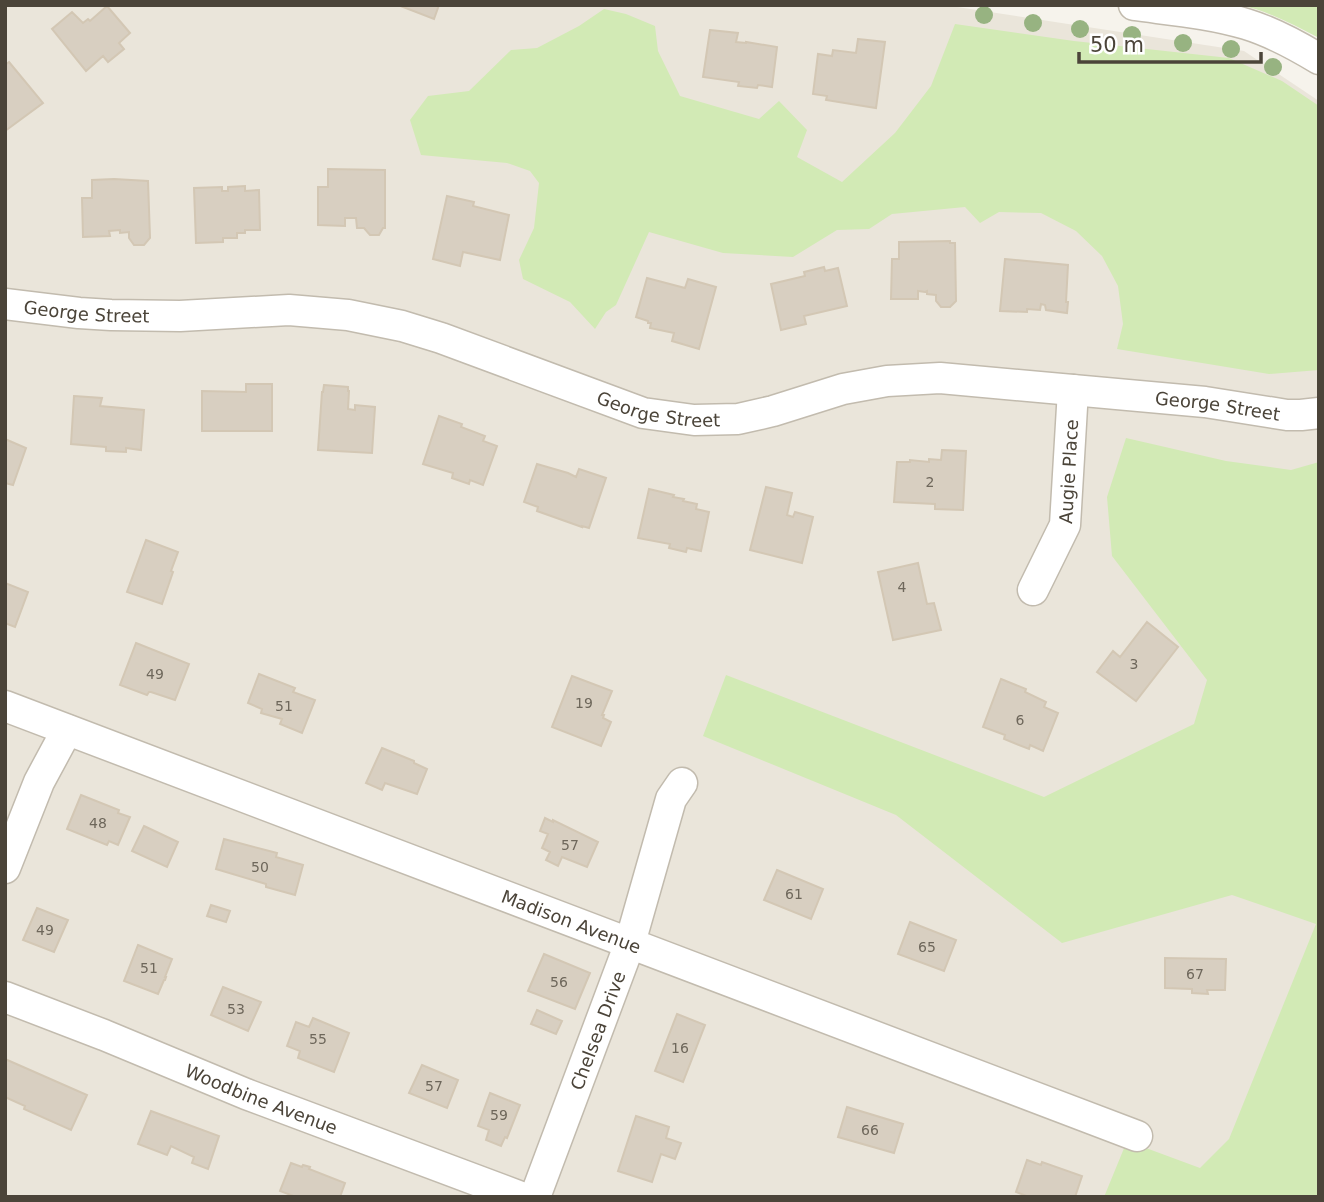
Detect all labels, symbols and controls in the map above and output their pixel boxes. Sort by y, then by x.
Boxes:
scale bar [1079,21,1261,65]
text: 50 m [1090,33,1144,57]
street label: George Street [23,296,150,326]
street label: George Street [594,386,720,431]
street label: George Street [1154,387,1282,424]
street label: Augie Place [1055,419,1082,525]
house number: 2 [926,474,934,490]
house number: 4 [898,579,907,595]
house number: 3 [1130,656,1138,672]
house number: 49 [146,666,164,682]
house number: 19 [575,695,593,711]
house number: 51 [275,698,293,714]
house number: 6 [1016,712,1025,728]
house number: 48 [89,815,107,831]
house number: 57 [561,837,579,853]
house number: 50 [251,859,269,875]
street label: Madison Avenue [499,885,644,957]
house number: 61 [785,886,803,902]
house number: 49 [36,922,54,938]
house number: 65 [918,939,936,955]
house number: 51 [140,960,158,976]
house number: 67 [1186,966,1204,982]
street label: Chelsea Drive [566,968,629,1093]
house number: 56 [550,974,568,990]
house number: 53 [227,1001,245,1017]
house number: 55 [309,1031,327,1047]
house number: 16 [671,1040,689,1056]
street label: Woodbine Avenue [182,1059,341,1138]
house number: 57 [425,1078,443,1094]
house number: 59 [490,1107,508,1123]
house number: 66 [861,1122,879,1138]

